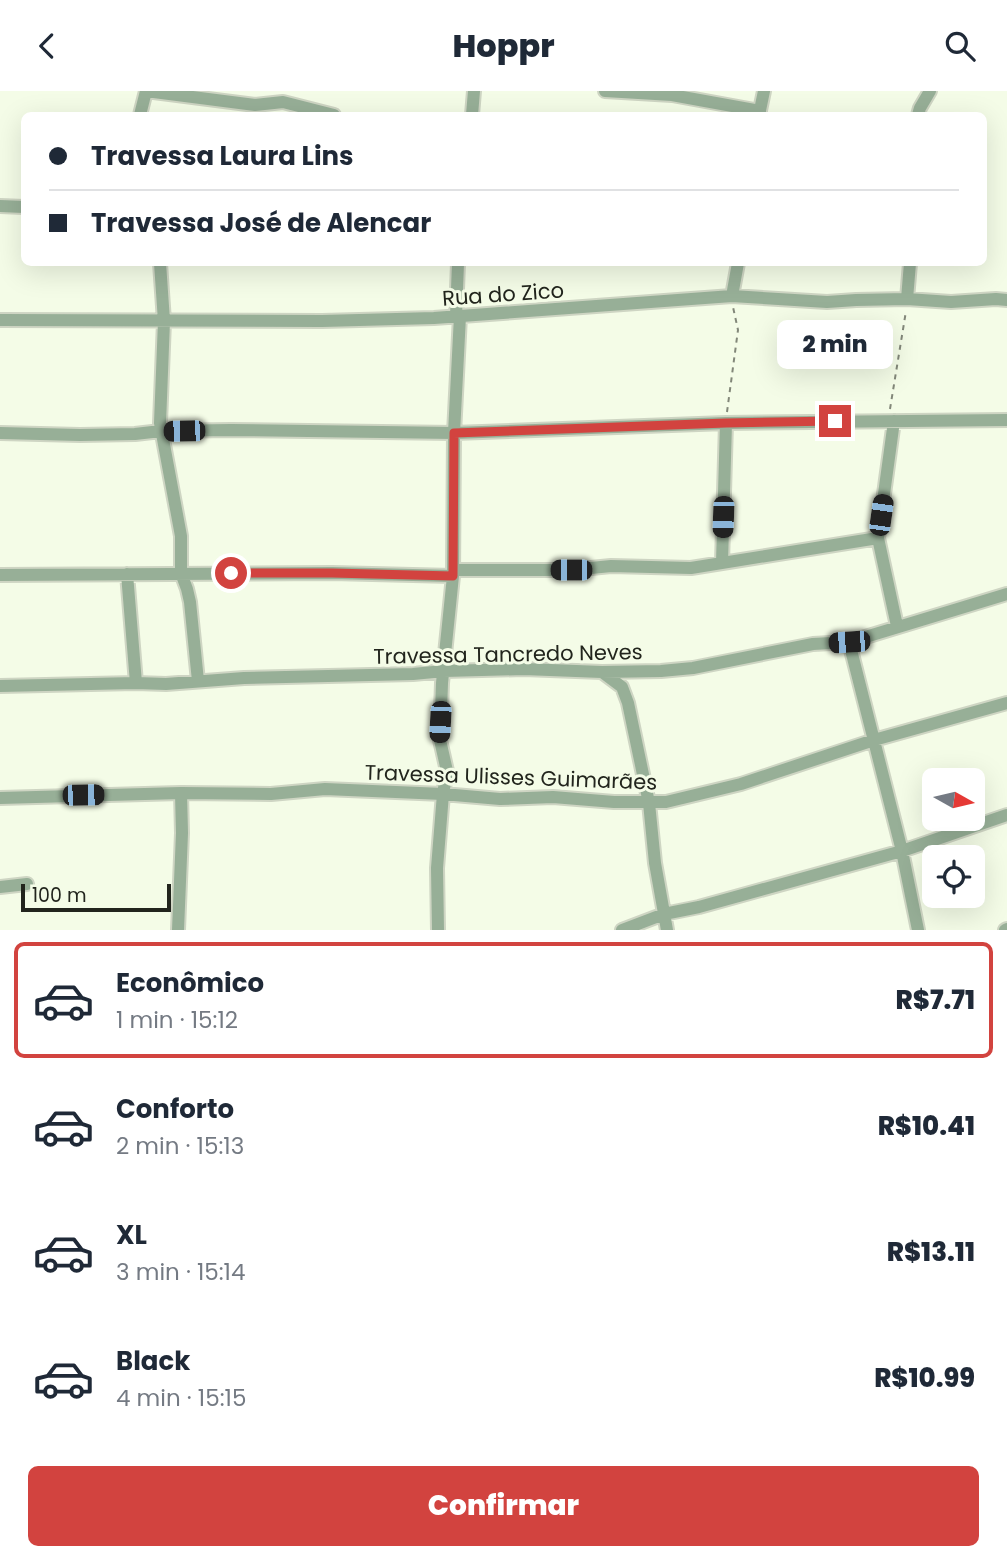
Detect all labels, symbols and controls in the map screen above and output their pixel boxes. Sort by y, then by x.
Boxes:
text: Hoppr [453,23,554,68]
icon: back [28,27,66,65]
icon: search [941,27,979,65]
text: Travessa Laura Lins [91,138,354,174]
text: Travessa José de Alencar [91,205,431,241]
street label: Rua do Zico [441,275,565,313]
callout: 2 min [777,320,893,369]
text: 2 min [803,328,867,360]
route end [819,405,851,437]
car [163,420,206,442]
car [868,493,895,537]
car [712,496,735,538]
route start [215,557,247,589]
car [551,560,593,581]
car [828,630,871,654]
street label: Travessa Tancredo Neves [373,637,643,671]
car [429,700,452,744]
street label: Travessa Ulisses Guimarães [364,757,658,797]
north arrow [922,768,985,831]
map controls [922,768,985,908]
car [62,784,105,806]
button: locate [922,845,985,908]
scale bar [21,881,172,913]
text: 100 m [32,882,87,909]
text: Econômico [116,965,264,1001]
icon: car [32,969,95,1032]
text: R$7.71 [896,982,975,1018]
text: 1 min · 15:12 [116,1004,238,1036]
text: Conforto [116,1091,234,1127]
icon: car [32,1095,95,1158]
text: R$10.41 [878,1108,975,1144]
text: 2 min · 15:13 [116,1130,244,1162]
text: XL [116,1217,147,1253]
icon: car [32,1221,95,1284]
text: R$13.11 [887,1234,975,1270]
text: 3 min · 15:14 [116,1256,245,1288]
text: Black [116,1343,190,1379]
icon: car [32,1347,95,1410]
text: R$10.99 [874,1360,975,1396]
text: 4 min · 15:15 [116,1382,246,1414]
button: Confirmar [28,1466,979,1546]

